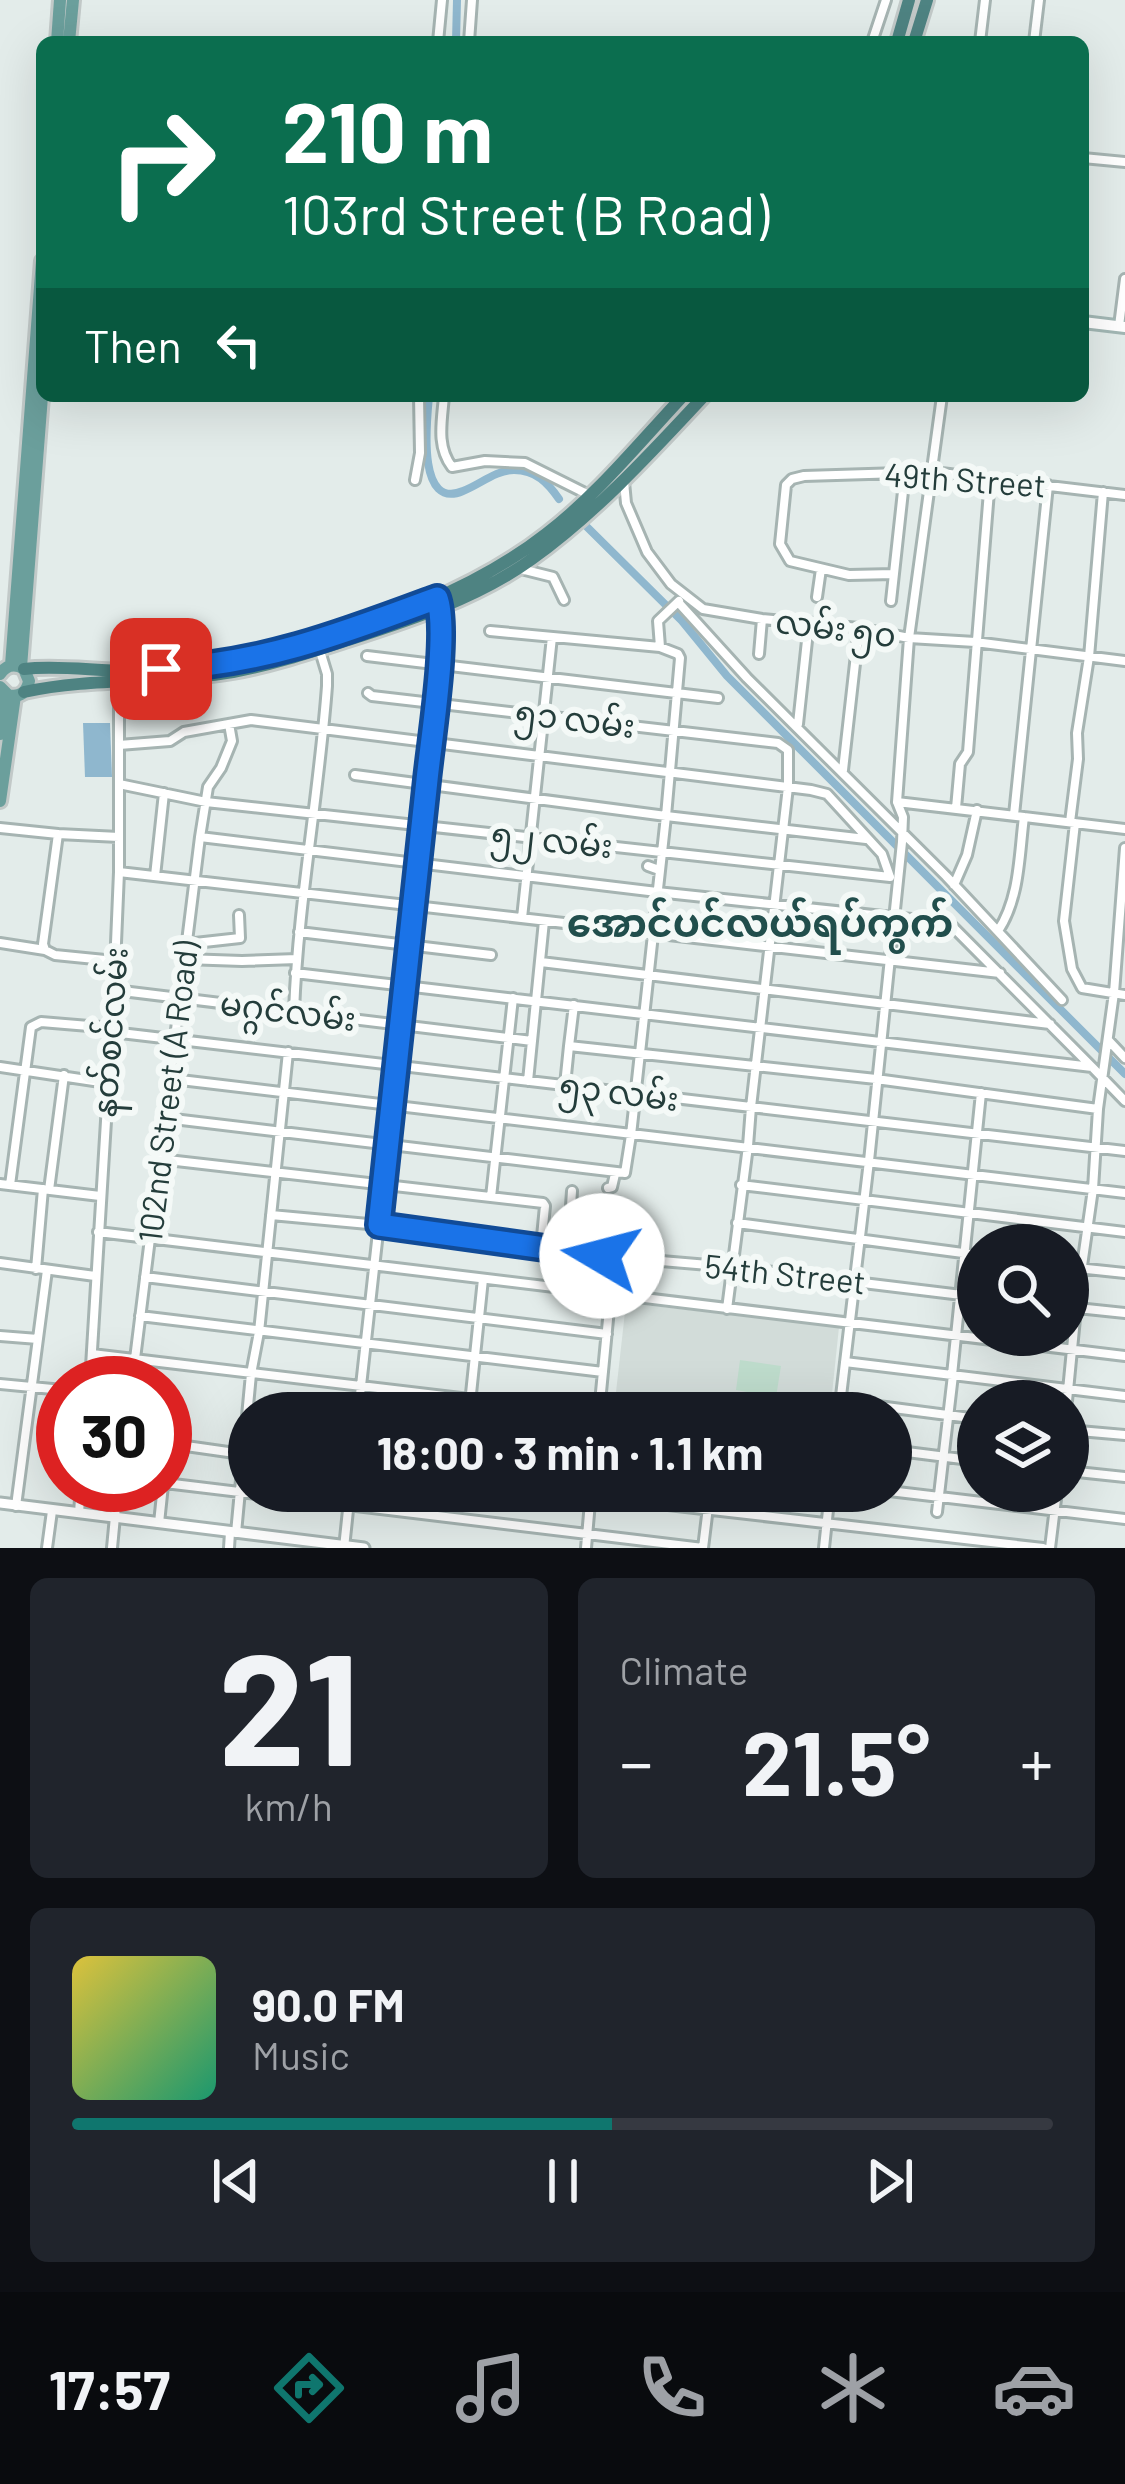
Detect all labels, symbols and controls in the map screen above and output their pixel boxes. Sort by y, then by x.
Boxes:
text: 210 m [282,79,493,180]
icon: right [84,84,240,240]
text: 103rd Street (B Road) [282,181,769,246]
icon: left [206,312,272,378]
text: Then [84,318,182,372]
street label: 49th Street [883,453,1047,505]
street label: လမ်း ၅၀ [773,599,899,662]
pin [110,618,212,720]
icon: arrive [128,636,194,702]
street label: ၅၁ လမ်း [512,690,637,753]
street label: ၅၂ လမ်း [488,812,615,873]
district label: အောင်ပင်လယ်ရပ်ကွက် [567,897,953,955]
street label: 102nd Street (A Road) [129,938,205,1245]
street label: နတ်စင်လမ်း [82,945,143,1119]
street label: မဂ္ဂင်လမ်း [217,981,359,1048]
street label: ၅၃ လမ်း [556,1063,681,1126]
position arrow [539,1193,665,1319]
map controls [957,1224,1089,1512]
button: search [957,1224,1089,1356]
street label: 54th Street [703,1245,868,1301]
speed limit sign: 30 [36,1356,192,1512]
button: layers [957,1380,1089,1512]
text: 18:00 · 3 min · 1.1 km [377,1425,763,1479]
text: 21 [218,1610,360,1797]
text: Climate [620,1646,749,1693]
text: 21.5° [742,1706,930,1814]
text: − [620,1721,653,1800]
text: + [1020,1721,1053,1800]
text: km/h [245,1782,333,1829]
text: 90.0 FM [252,1977,405,2031]
text: Music [252,2031,350,2078]
icon: previous [203,2148,269,2214]
icon: pause [530,2148,596,2214]
icon: next [857,2148,923,2214]
icon: directions [267,2346,351,2430]
icon: music [449,2346,533,2430]
icon: phone [630,2346,714,2430]
icon: climate [811,2346,895,2430]
icon: car [992,2346,1076,2430]
text: 17:57 [49,2356,170,2421]

